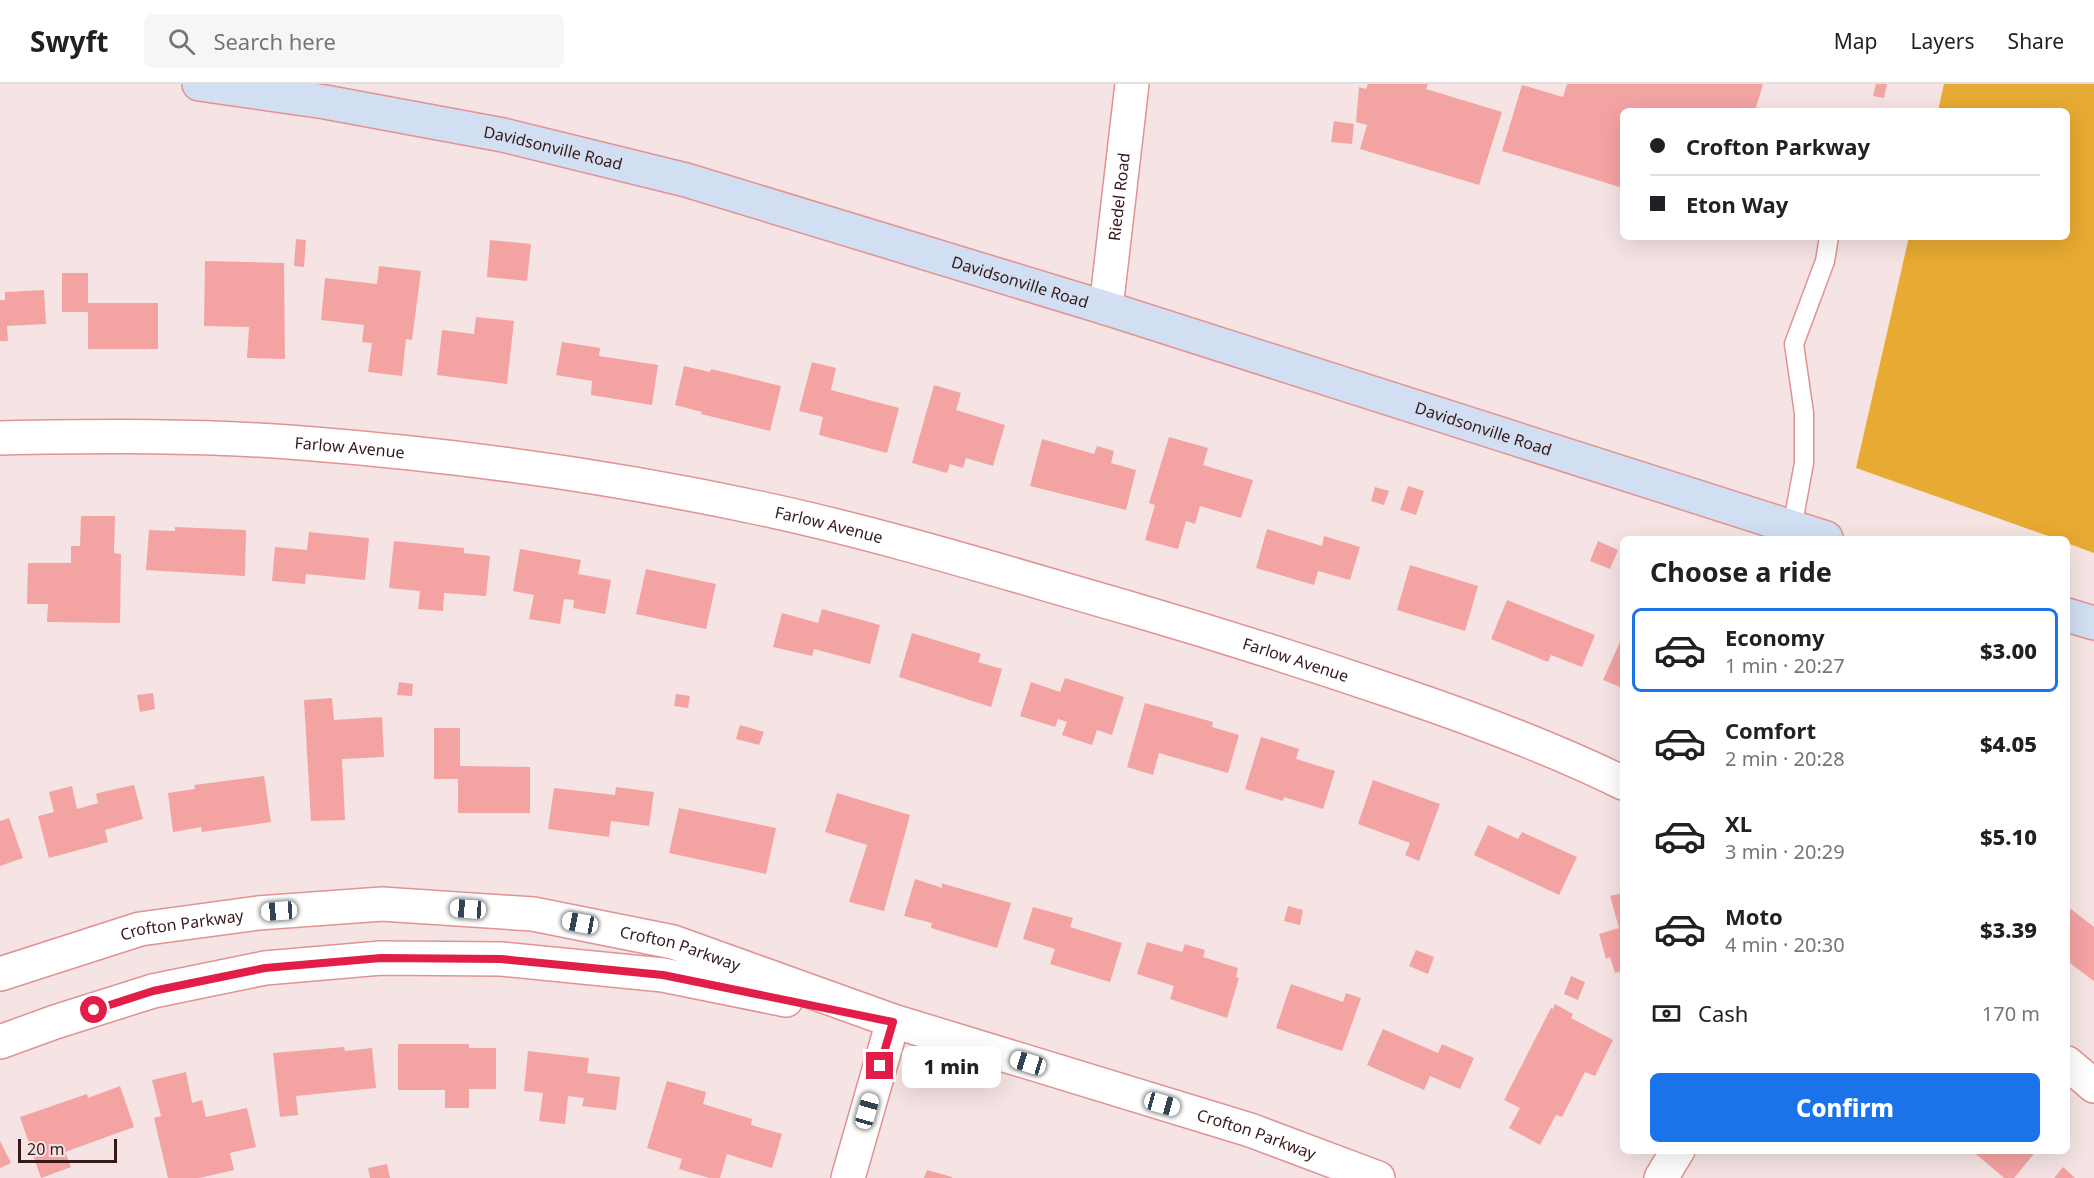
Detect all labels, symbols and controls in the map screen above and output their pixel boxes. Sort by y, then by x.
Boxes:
search box [144,14,564,68]
text: Swyft [30,22,108,60]
icon: search [165,25,198,58]
text: Search here [213,26,336,56]
text: Map [1834,27,1878,55]
text: Layers [1911,27,1975,55]
text: Share [2008,27,2064,55]
street label: Davidsonville Road [482,121,625,175]
text: Crofton Parkway [1686,131,1870,161]
street label: Riedel Road [1103,151,1135,242]
text: Eton Way [1686,189,1788,219]
street label: Davidsonville Road [949,251,1091,313]
street label: Davidsonville Road [1412,396,1554,461]
street label: Farlow Avenue [294,431,406,463]
street label: Farlow Avenue [773,501,885,548]
text: Choose a ride [1650,553,1832,590]
text: Economy [1725,622,1824,652]
icon: car [1653,623,1707,677]
street label: Farlow Avenue [1240,632,1352,687]
text: $3.00 [1980,635,2037,665]
text: 1 min · 20:27 [1725,652,1845,679]
text: Comfort [1725,715,1816,745]
icon: car [1653,716,1707,770]
text: $4.05 [1980,728,2037,758]
text: 2 min · 20:28 [1725,745,1845,772]
text: XL [1725,808,1752,838]
icon: car [1653,809,1707,863]
text: $5.10 [1980,821,2037,851]
text: 3 min · 20:29 [1725,838,1845,865]
car [449,899,487,919]
car [260,901,298,921]
text: Moto [1725,901,1783,931]
icon: car [1653,902,1707,956]
street label: Crofton Parkway [117,904,246,946]
car [561,911,599,935]
text: $3.39 [1980,914,2037,944]
street label: Crofton Parkway [618,921,744,977]
text: 4 min · 20:30 [1725,931,1845,958]
route start [80,996,107,1023]
icon: cash [1650,997,1683,1030]
text: Cash [1698,998,1748,1028]
text: 170 m [1982,1000,2040,1027]
callout: 1 min [901,1045,1000,1087]
car [1008,1049,1048,1077]
route end [866,1052,893,1079]
text: 1 min [924,1053,979,1080]
button: Confirm [1650,1073,2040,1142]
car [1142,1090,1182,1118]
car [853,1091,881,1131]
street label: Crofton Parkway [1194,1103,1320,1165]
scale bar [18,1136,117,1164]
text: 20 m [27,1138,64,1160]

